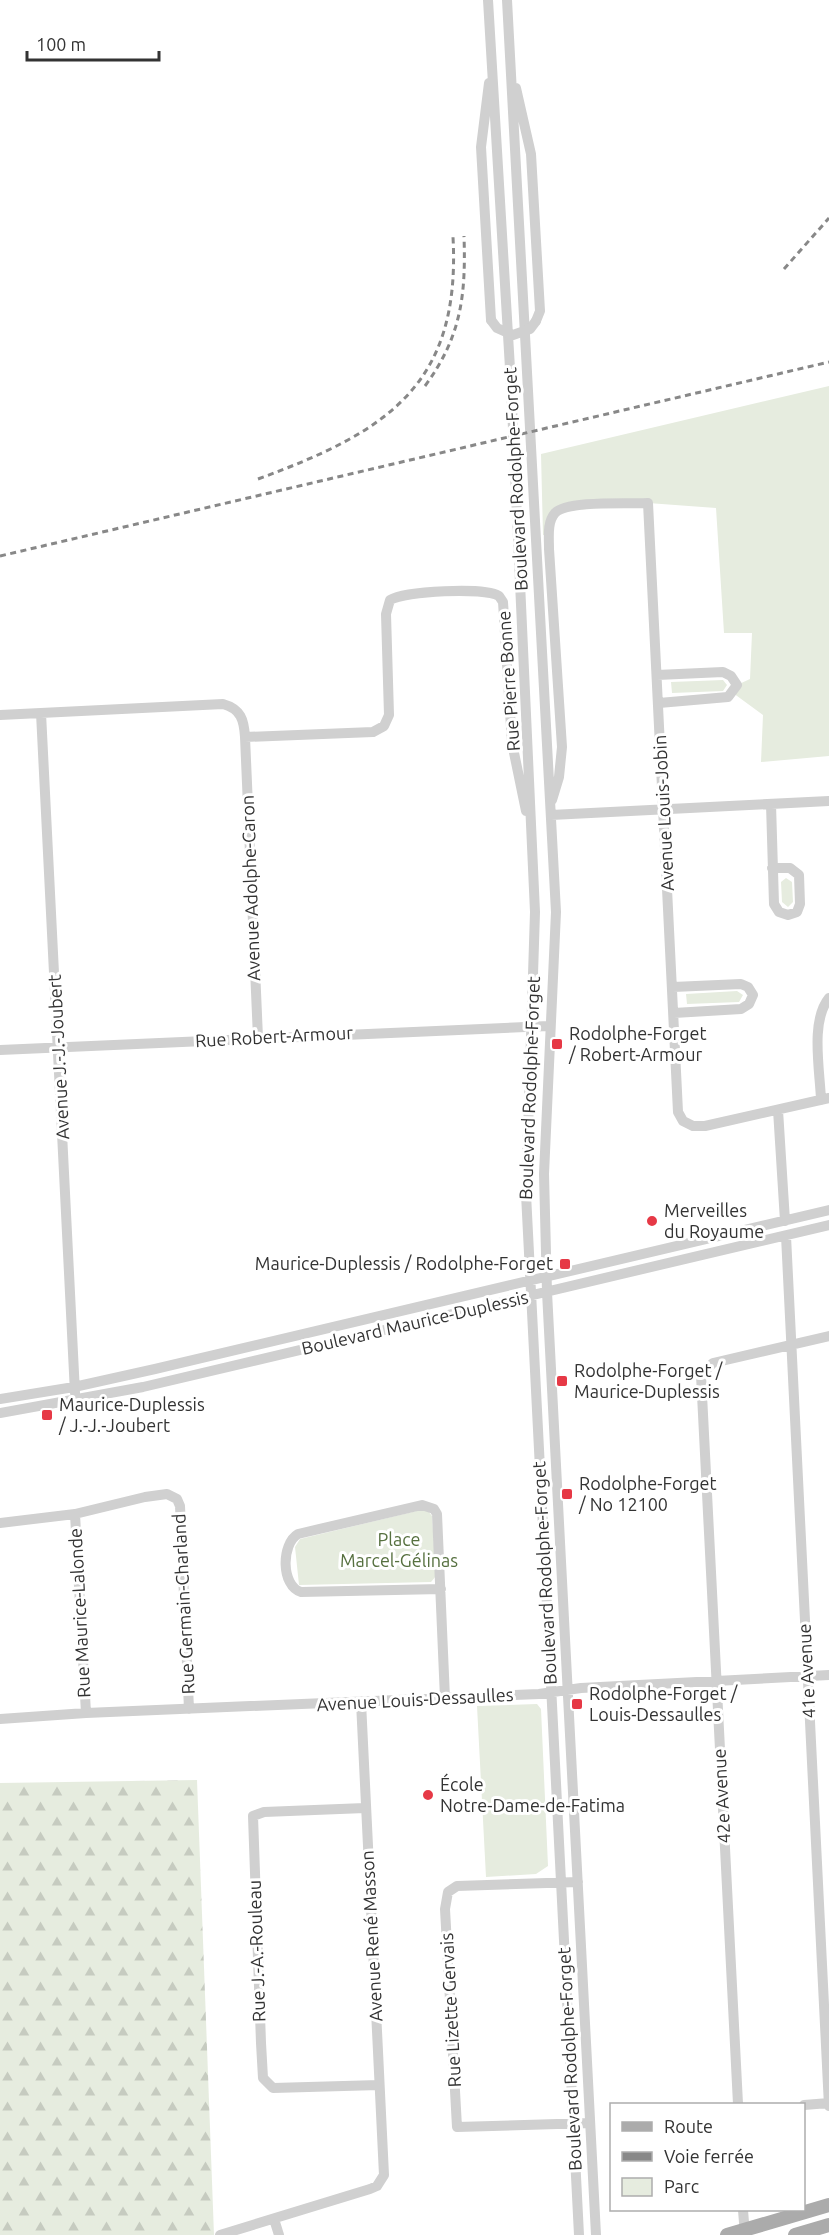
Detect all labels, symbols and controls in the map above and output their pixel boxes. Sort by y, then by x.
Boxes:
scale bar [27,24,159,62]
text: 100 m [36,34,86,54]
street label: Boulevard Rodolphe-Forget [499,367,531,591]
street label: Rue Pierre Bonne [493,610,523,752]
street label: Avenue Louis-Jobin [649,734,677,892]
street label: Avenue Adolphe-Caron [237,795,263,981]
street label: Avenue J.-J.-Joubert [44,974,72,1140]
street label: Boulevard Rodolphe-Forget [515,976,543,1200]
street label: Rue Robert-Armour [195,1022,354,1050]
place label: Rodolphe-Forget / Robert-Armour [568,1023,707,1064]
marker: Rodolphe-Forget / Robert-Armour [550,1037,564,1051]
place label: Merveilles du Royaume [664,1200,764,1241]
marker: Merveilles du Royaume [645,1214,659,1228]
place label: Maurice-Duplessis / Rodolphe-Forget [255,1253,553,1273]
marker: Maurice-Duplessis / Rodolphe-Forget [558,1257,572,1271]
street label: Boulevard Maurice-Duplessis [299,1286,530,1358]
place label: Rodolphe-Forget / Maurice-Duplessis [574,1360,724,1401]
marker: Rodolphe-Forget / Maurice-Duplessis [555,1374,569,1388]
place label: Maurice-Duplessis / J.-J.-Joubert [58,1394,205,1435]
marker: Maurice-Duplessis / J.-J.-Joubert [40,1408,54,1422]
street label: Boulevard Rodolphe-Forget [528,1461,560,1685]
place label: Rodolphe-Forget / No 12100 [578,1473,717,1514]
marker: Rodolphe-Forget / No 12100 [560,1487,574,1501]
street label: Rue Germain-Charland [168,1513,198,1695]
street label: Rue Maurice-Lalonde [65,1528,93,1698]
park label: Place Marcel-Gélinas [340,1529,458,1570]
street label: 41e Avenue [794,1623,818,1719]
place label: Rodolphe-Forget / Louis-Dessaulles [589,1683,739,1724]
street label: Avenue Louis-Dessaulles [316,1684,514,1714]
marker: Rodolphe-Forget / Louis-Dessaulles [570,1697,584,1711]
street label: 42e Avenue [709,1748,733,1844]
place label: École Notre-Dame-de-Fatima [440,1773,625,1815]
marker: École Notre-Dame-de-Fatima [421,1788,435,1802]
street label: Avenue René Masson [357,1850,385,2022]
street label: Rue J.-A.-Rouleau [244,1880,268,2022]
street label: Rue Lizette Gervais [436,1932,464,2088]
street label: Boulevard Rodolphe-Forget [553,1947,585,2171]
legend [610,2103,805,2211]
text: Route [664,2116,713,2136]
text: Voie ferrée [664,2146,754,2166]
text: Parc [664,2176,699,2196]

